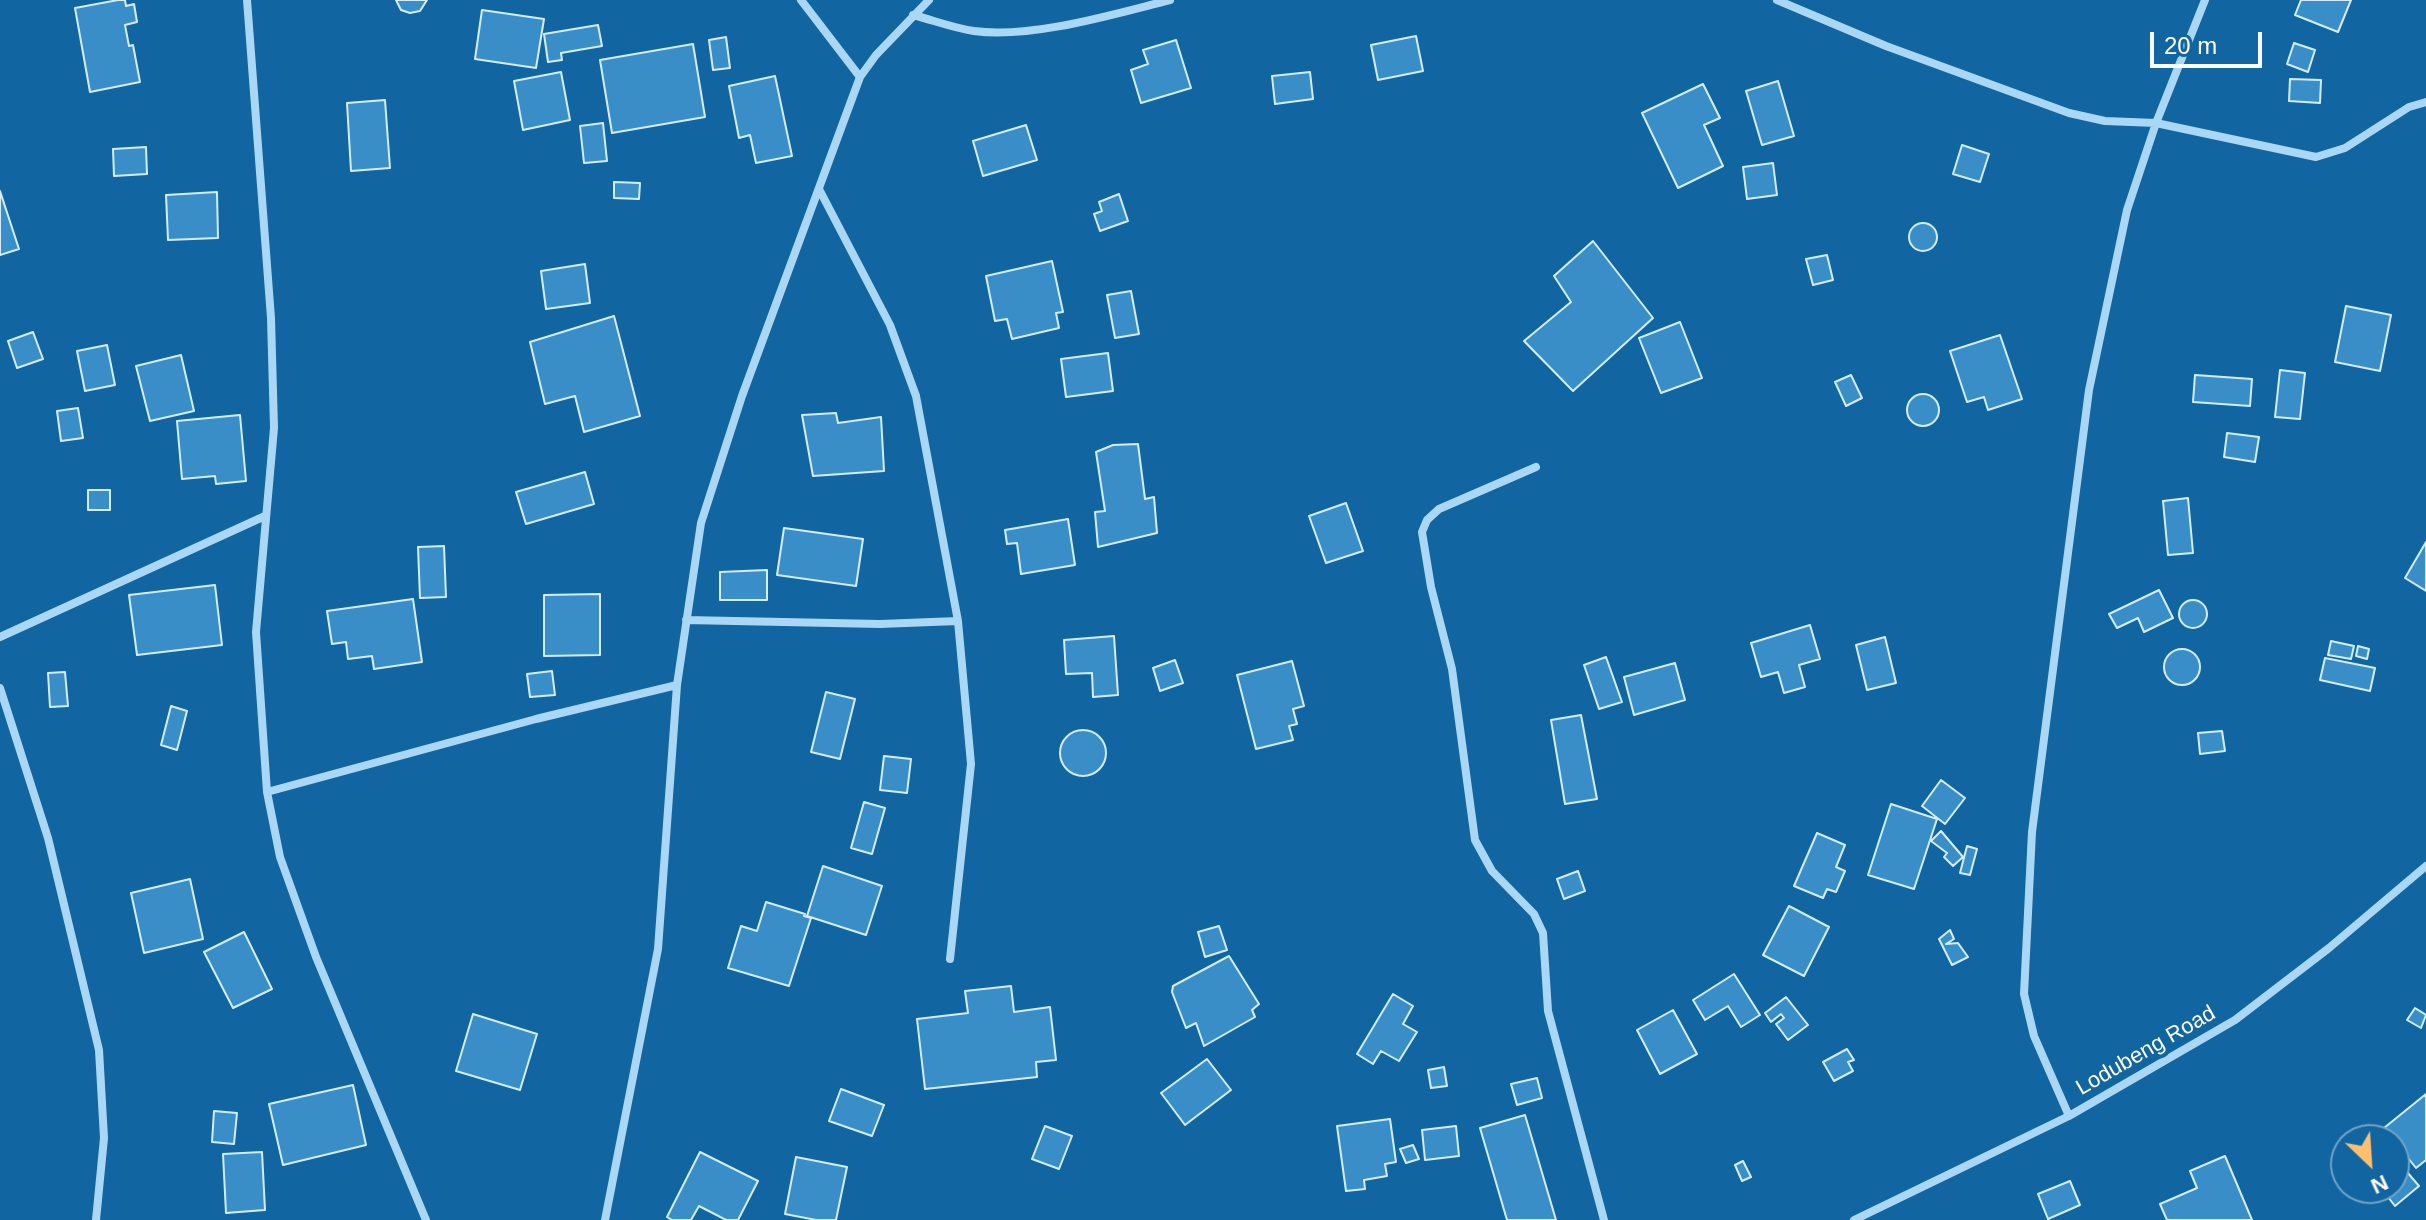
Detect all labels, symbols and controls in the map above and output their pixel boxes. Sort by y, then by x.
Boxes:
scale bar [2154,16,2266,66]
text: 20 m [2164,32,2217,59]
street label: Lodubeng Road [2072,1000,2220,1102]
north arrow [2330,1124,2410,1204]
text: N [2367,1170,2392,1199]

